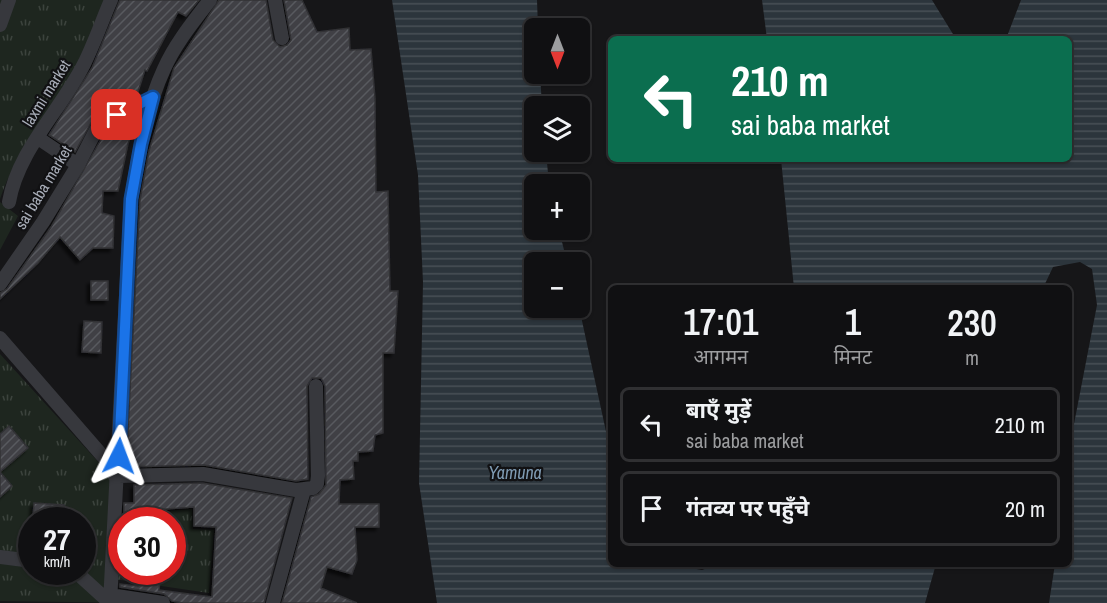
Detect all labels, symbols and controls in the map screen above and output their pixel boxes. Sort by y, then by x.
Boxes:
north arrow [524,18,590,84]
map controls [524,18,590,318]
text: 210 m [731,53,829,109]
street label: laxmi market [17,55,75,131]
icon: left [632,60,710,138]
pin [91,89,142,140]
button: layers [524,96,590,162]
icon: arrive [100,98,133,131]
text: sai baba market [731,107,890,143]
street label: sai baba market [9,141,77,233]
button: + [524,174,590,240]
button: − [524,252,590,318]
text: 17:01 [683,298,758,346]
text: 1 [845,298,861,346]
text: 230 [947,299,997,347]
text: आगमन [693,343,748,370]
text: मिनट [834,343,872,370]
text: m [965,344,979,371]
text: बाएँ मुड़ें [686,395,751,425]
icon: left [635,408,668,441]
text: 210 m [995,410,1045,440]
position arrow [87,424,151,488]
text: sai baba market [686,427,804,454]
water label: Yamuna [488,460,542,485]
icon: arrive [635,492,668,525]
text: गंतव्य पर पहुँचे [686,493,809,523]
text: 20 m [1005,494,1045,524]
speed limit sign: 30 [108,507,186,585]
text: 27 [43,519,71,559]
text: km/h [44,551,70,572]

